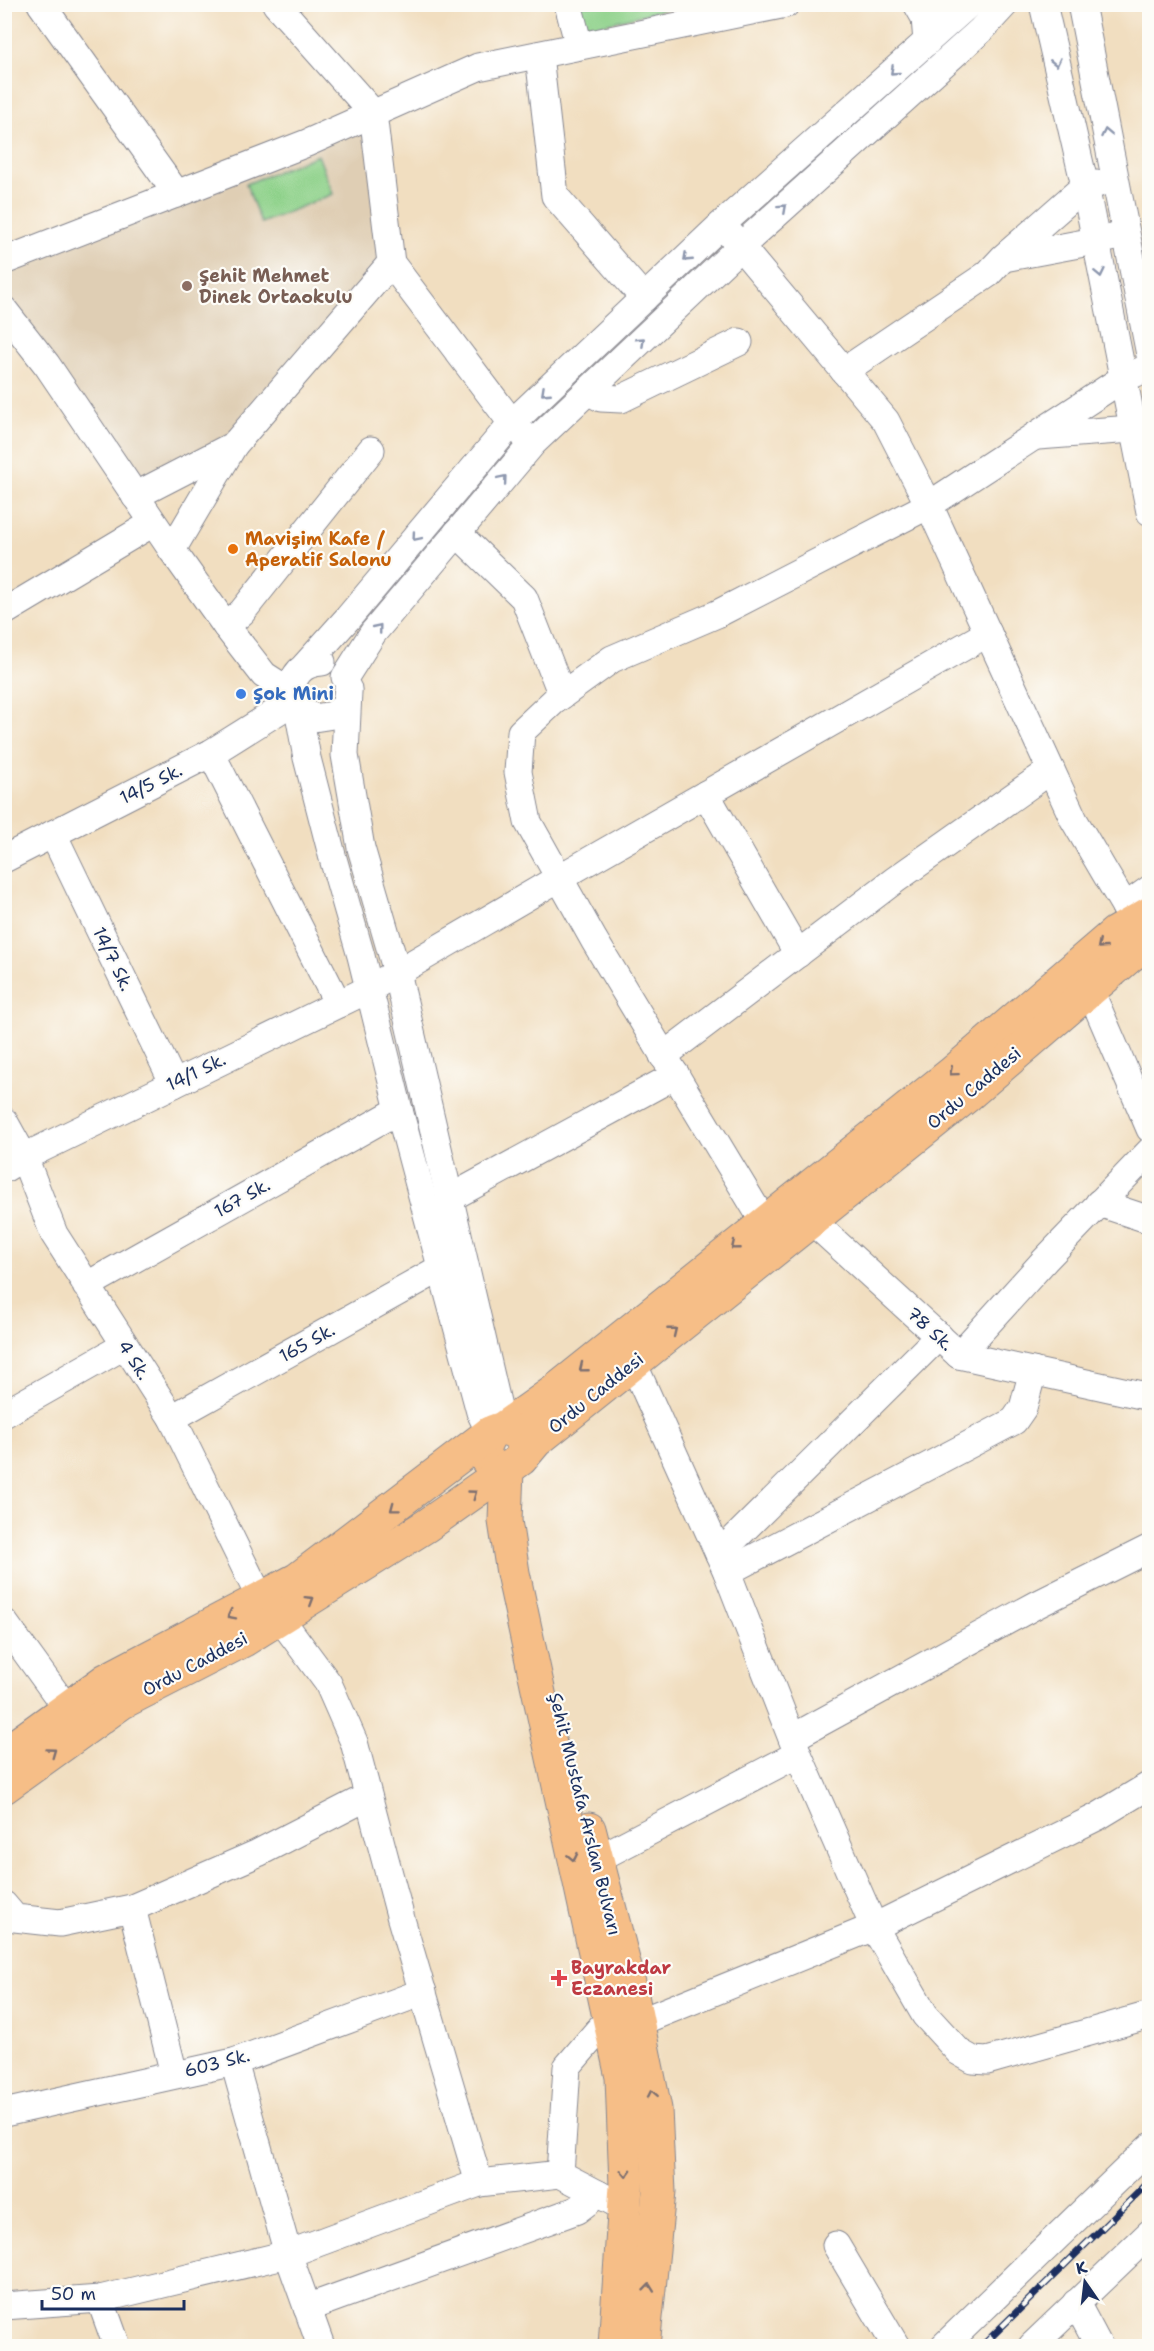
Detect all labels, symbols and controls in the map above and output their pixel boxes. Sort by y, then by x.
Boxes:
one-way arrow [1049,56,1062,66]
one-way arrow [890,64,901,75]
one-way arrow [1100,128,1113,138]
one-way arrow [776,204,787,215]
one-way arrow [683,250,694,261]
place label: Şehit Mehmet Dinek Ortaokulu [199,264,353,309]
one-way arrow [1093,268,1106,278]
marker: Şehit Mehmet Dinek Ortaokulu [180,279,194,293]
one-way arrow [634,337,644,348]
one-way arrow [541,384,552,395]
one-way arrow [496,475,507,486]
place label: Mavişim Kafe / Aperatif Salonu [245,527,392,572]
one-way arrow [412,530,423,541]
marker: Mavişim Kafe / Aperatif Salonu [226,542,240,556]
one-way arrow [370,624,381,635]
place label: Şok Mini [253,682,334,706]
marker: Şok Mini [234,687,248,701]
street label: 14/5 Sk. [116,758,186,810]
street label: 14/7 Sk. [87,923,139,995]
one-way arrow [1097,938,1108,949]
street label: Ordu Caddesi [922,1041,1026,1135]
street label: 14/1 Sk. [162,1047,230,1097]
one-way arrow [949,1065,960,1076]
street label: 167 Sk. [210,1173,274,1223]
one-way arrow [731,1238,742,1249]
street label: 78 Sk. [902,1302,958,1356]
street label: 165 Sk. [275,1318,339,1368]
one-way arrow [666,1327,677,1338]
street label: 4 Sk. [112,1335,156,1385]
street label: Ordu Caddesi [543,1347,649,1439]
one-way arrow [579,1361,590,1372]
one-way arrow [467,1490,478,1501]
one-way arrow [389,1501,400,1512]
one-way arrow [303,1596,314,1607]
one-way arrow [227,1608,238,1619]
street label: Ordu Caddesi [138,1626,252,1702]
street label: Şehit Mustafa Arslan Bulvarı [543,1690,627,1938]
one-way arrow [45,1748,56,1759]
one-way arrow [566,1852,579,1862]
place label: Bayrakdar Eczanesi [571,1956,672,2001]
marker: Bayrakdar Eczanesi [552,1971,566,1985]
street label: 603 Sk. [182,2043,252,2083]
one-way arrow [646,2089,659,2099]
one-way arrow [620,2168,632,2177]
north arrow [1055,2252,1115,2312]
text: K [1074,2256,1089,2279]
scale bar [42,2273,184,2311]
text: 50 m [51,2282,96,2306]
one-way arrow [642,2284,655,2293]

